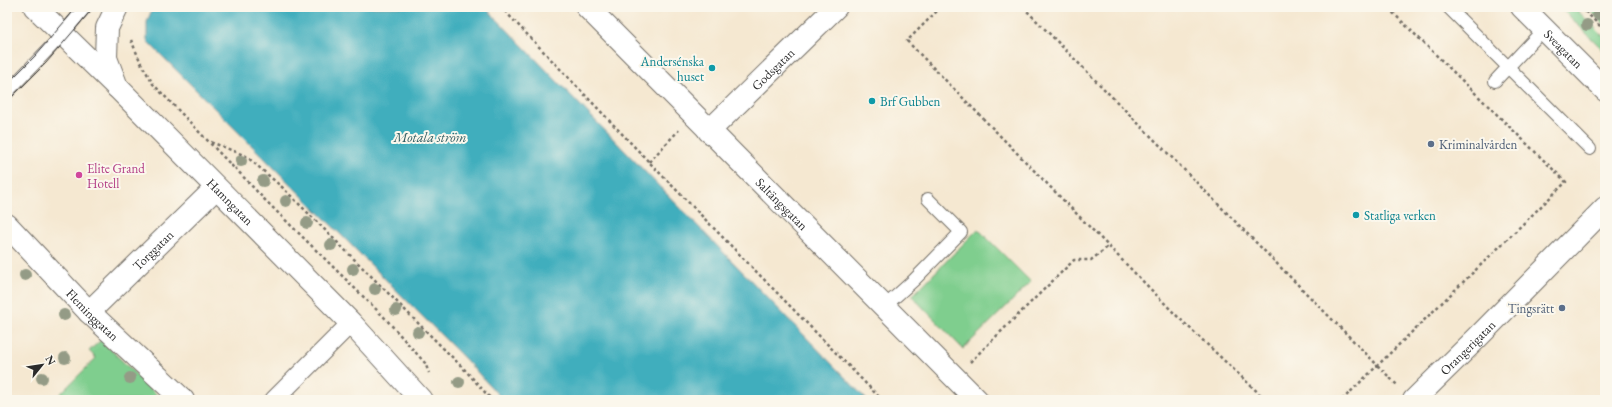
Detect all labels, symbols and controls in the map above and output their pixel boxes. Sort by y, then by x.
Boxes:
street label: Sveagatan [1540,26,1587,72]
street label: Godsgatan [748,44,798,94]
place label: Andersénska huset [640,53,705,85]
marker: Andersénska huset [707,63,717,73]
place label: Brf Gubben [880,93,940,110]
marker: Brf Gubben [867,96,877,106]
water label: Motala ström [392,128,467,146]
place label: Kriminalvården [1439,136,1518,153]
marker: Kriminalvården [1426,139,1436,149]
place label: Elite Grand Hotell [87,160,145,192]
marker: Elite Grand Hotell [74,170,84,180]
street label: Hamngatan [203,174,257,229]
street label: Saltängsgatan [752,174,812,234]
place label: Statliga verken [1364,207,1436,224]
marker: Statliga verken [1351,210,1361,220]
street label: Torggatan [129,226,177,274]
street label: Fleminggatan [62,285,123,345]
place label: Tingsrätt [1508,300,1554,317]
marker: Tingsrätt [1557,303,1567,313]
street label: Orangerigatan [1436,316,1499,379]
north arrow [22,345,62,385]
text: N [42,353,59,367]

